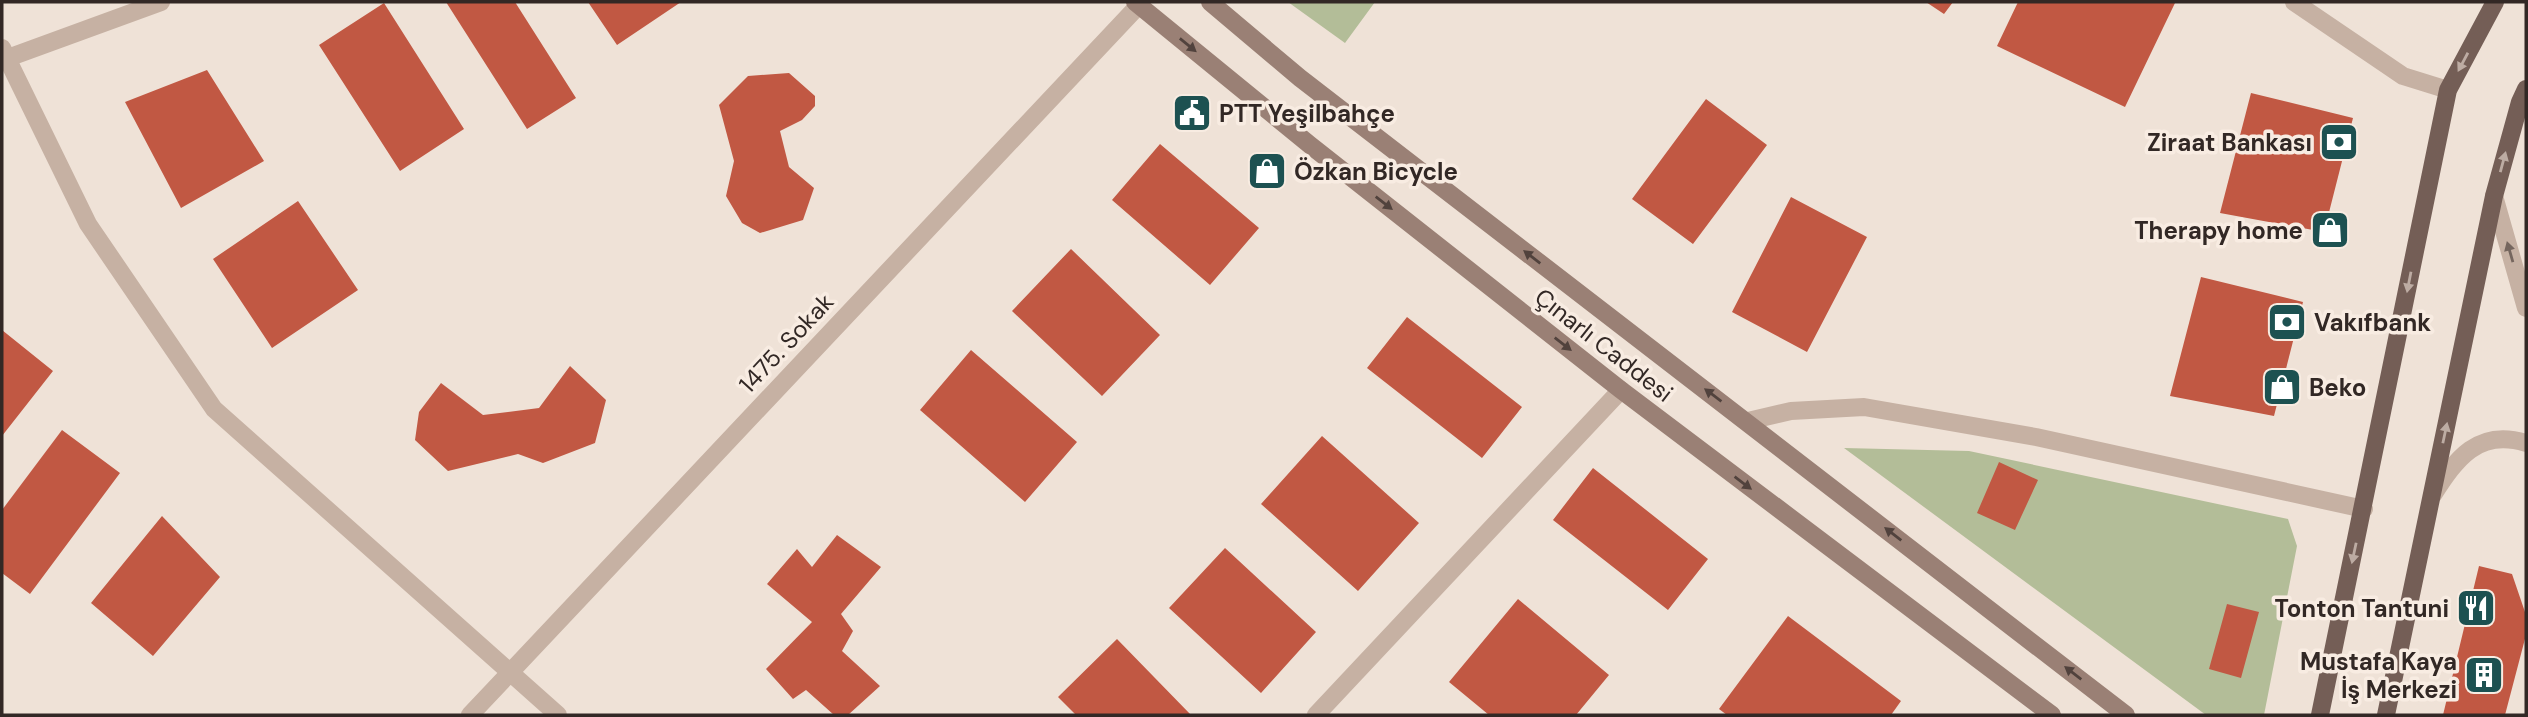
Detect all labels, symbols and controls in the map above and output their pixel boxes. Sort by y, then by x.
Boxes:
one-way arrow [1178,38,1196,53]
one-way arrow [2457,52,2468,72]
public building icon: PTT Yeşilbahçe [1171,92,1213,134]
place label: PTT Yeşilbahçe [1219,98,1395,129]
bank icon: Ziraat Bankası [2318,121,2360,163]
place label: Ziraat Bankası [2147,127,2312,158]
shop icon: Özkan Bicycle [1246,150,1288,192]
one-way arrow [2499,152,2509,173]
place label: Özkan Bicycle [1294,156,1458,187]
one-way arrow [1375,196,1393,210]
shop icon: Therapy home [2309,209,2351,251]
place label: Therapy home [2134,215,2303,246]
one-way arrow [2505,241,2515,262]
one-way arrow [1523,250,1541,265]
one-way arrow [2404,271,2415,293]
street label: Çınarlı Caddesi [1529,281,1679,409]
street label: 1475. Sokak [732,287,840,399]
bank icon: Vakıfbank [2266,301,2308,343]
place label: Vakıfbank [2314,307,2431,338]
one-way arrow [1553,337,1571,352]
shop icon: Beko [2261,366,2303,408]
place label: Beko [2309,372,2366,403]
one-way arrow [1704,388,1722,402]
one-way arrow [2439,422,2450,444]
one-way arrow [1734,475,1752,489]
one-way arrow [1884,526,1902,541]
one-way arrow [2349,542,2360,564]
restaurant icon: Tonton Tantuni [2455,587,2497,629]
place label: Tonton Tantuni [2275,593,2449,624]
place label: Mustafa Kaya İş Merkezi [2300,646,2457,705]
building icon: Mustafa Kaya İş Merkezi [2463,654,2505,696]
one-way arrow [2064,666,2082,681]

